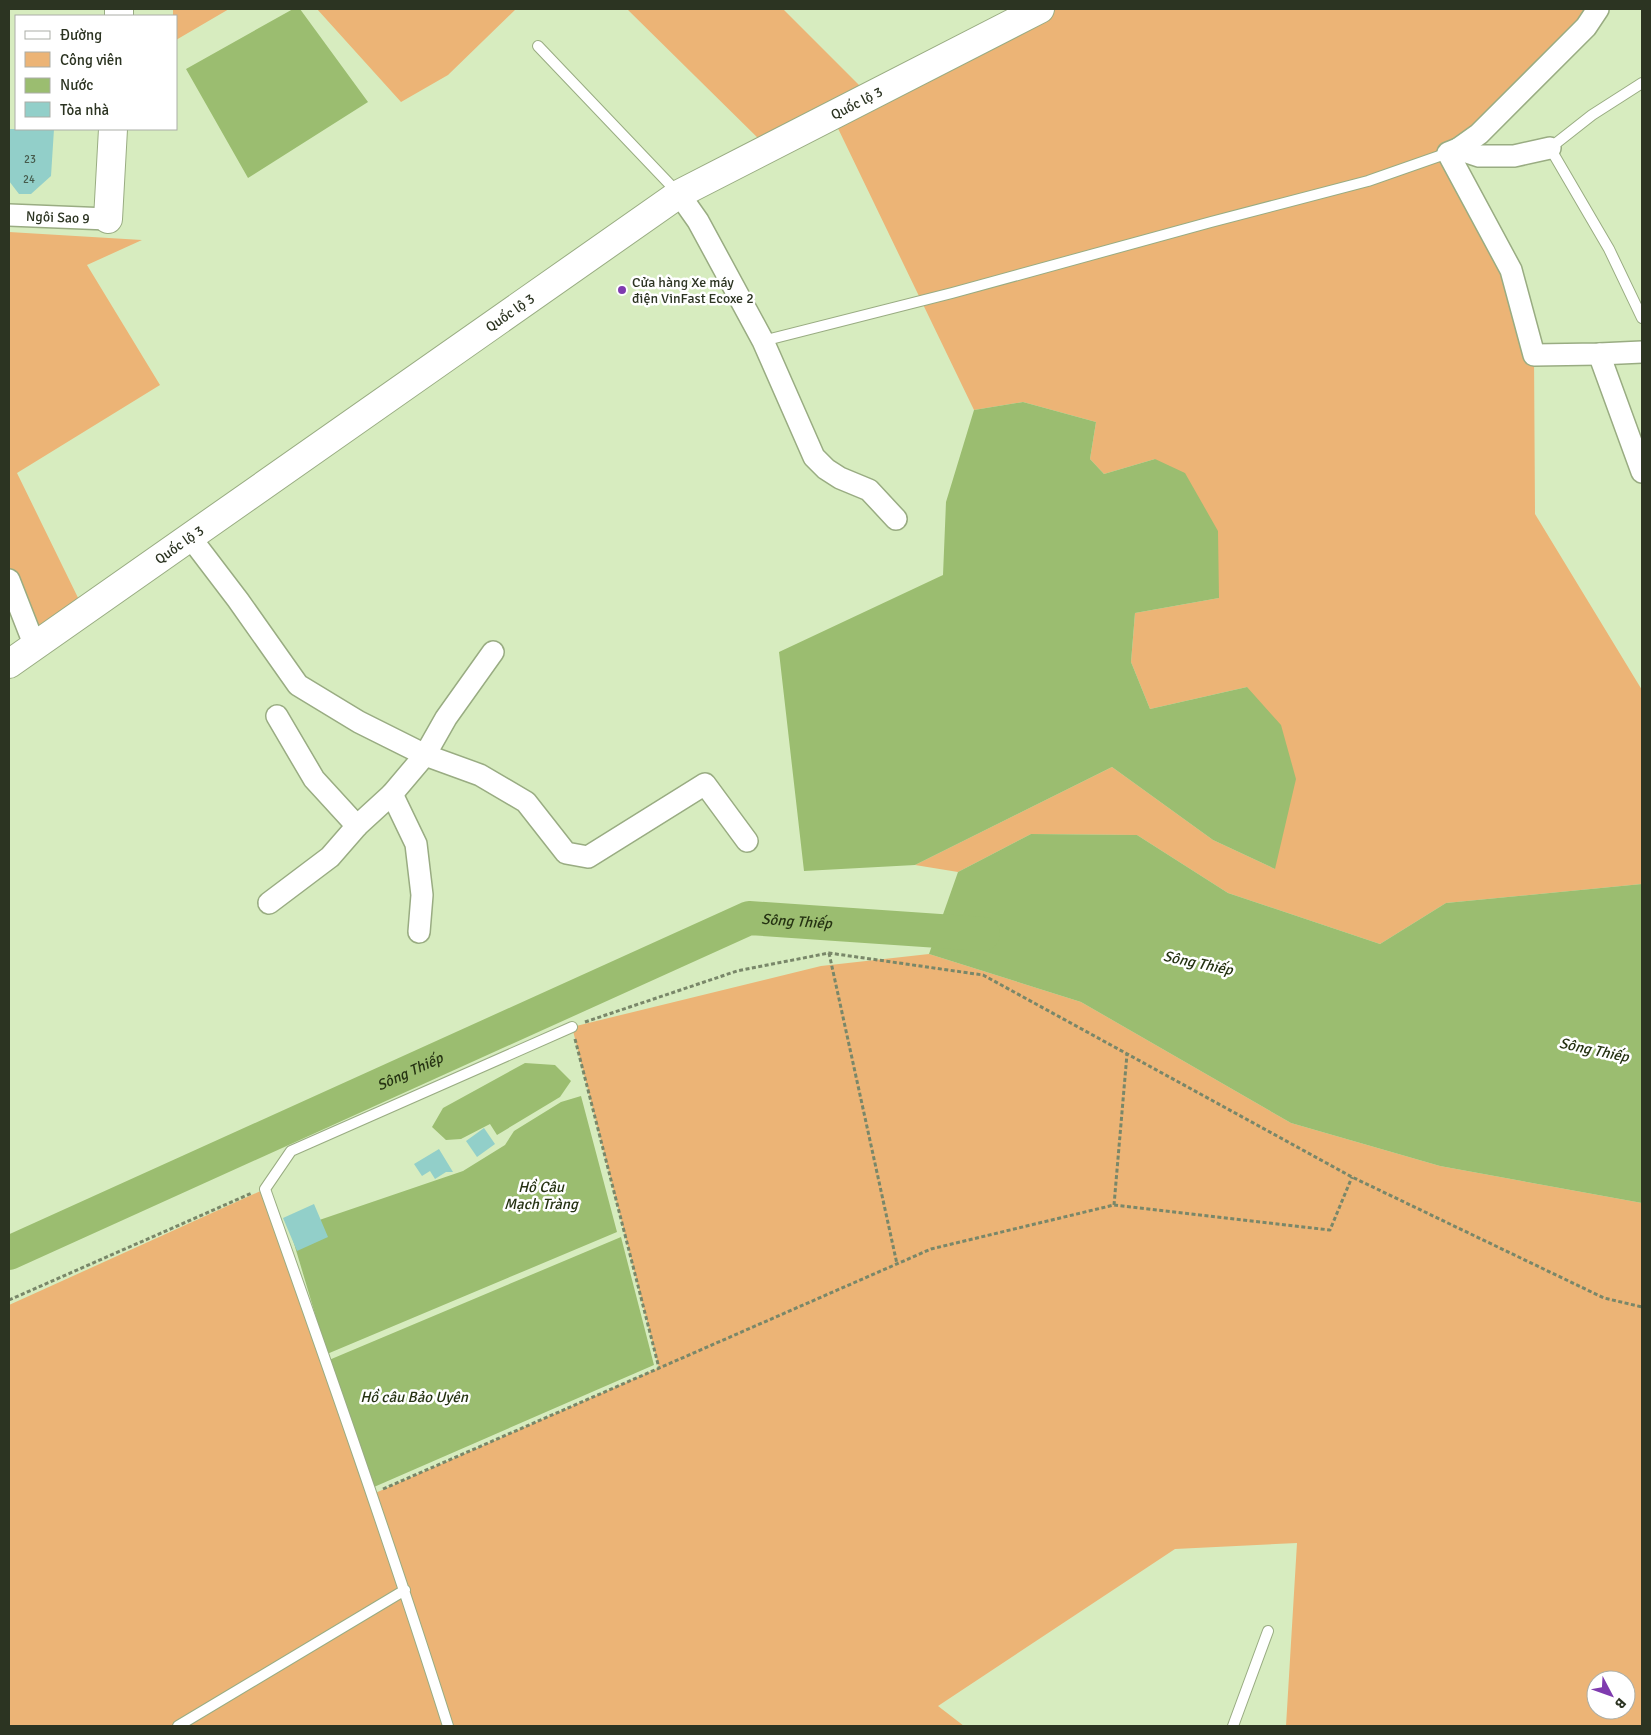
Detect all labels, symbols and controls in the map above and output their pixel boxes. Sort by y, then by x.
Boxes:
legend [15,15,178,130]
text: Đường [60,26,102,44]
text: Công viên [60,51,123,69]
text: Nước [60,76,93,94]
street label: Quốc lộ 3 [828,83,885,124]
text: Tòa nhà [60,101,109,119]
house number: 23 [24,153,36,166]
house number: 24 [23,173,35,186]
street label: Ngôi Sao 9 [26,208,90,227]
place label: Cửa hàng Xe máy điện VinFast Ecoxe 2 [632,274,754,307]
marker: Cửa hàng Xe máy điện VinFast Ecoxe 2 [616,284,628,296]
street label: Quốc lộ 3 [483,290,538,336]
street label: Quốc lộ 3 [152,522,207,568]
water label: Sông Thiếp [761,910,834,933]
water label: Sông Thiếp [1162,947,1235,979]
water label: Sông Thiếp [1558,1034,1631,1066]
water label: Sông Thiếp [374,1048,447,1094]
water label: Hồ Câu Mạch Tràng [504,1178,579,1213]
water label: Hồ câu Bảo Uyên [360,1388,469,1406]
north arrow [1586,1670,1636,1720]
text: B [1611,1694,1630,1712]

